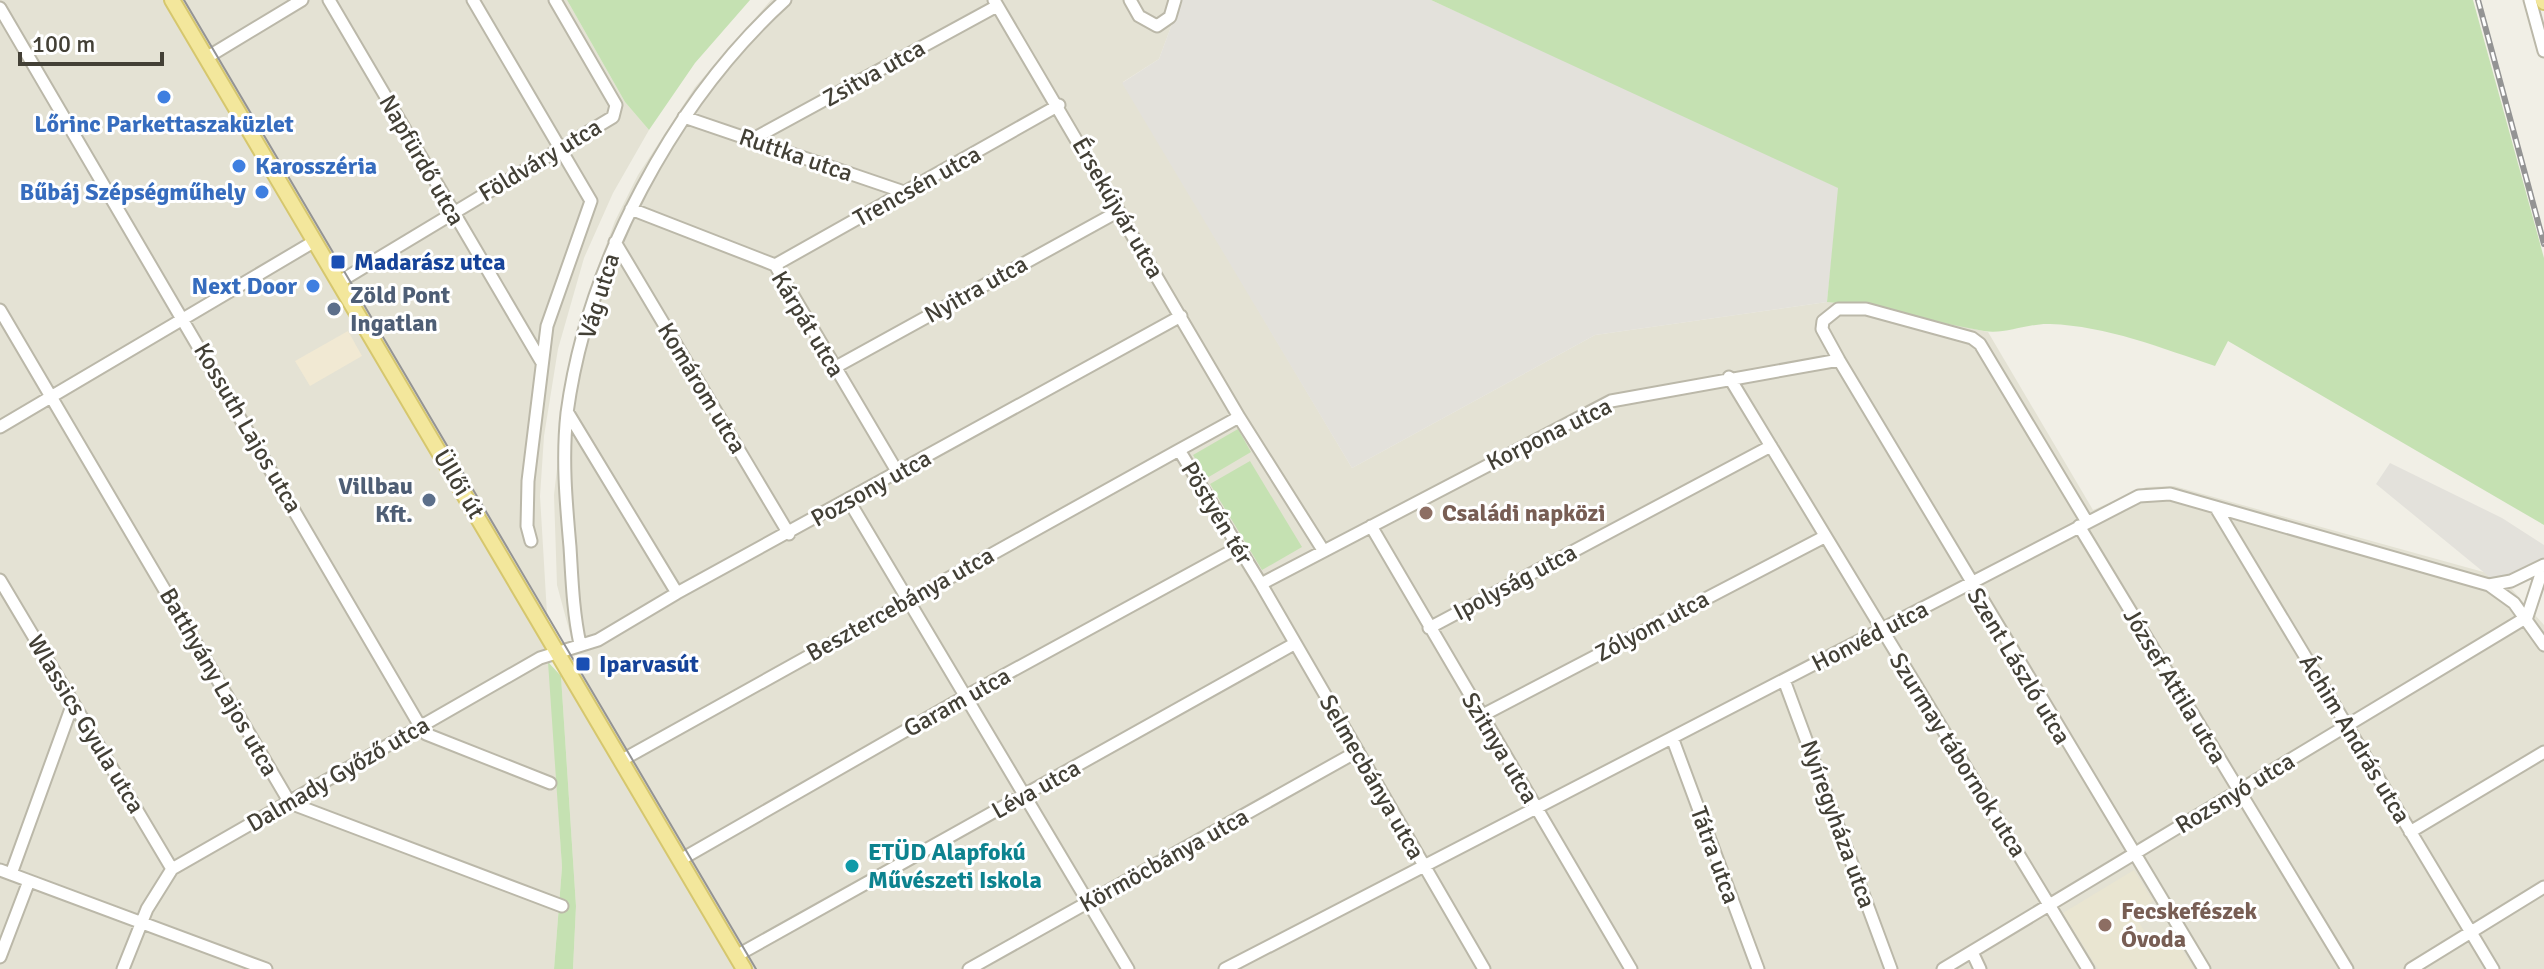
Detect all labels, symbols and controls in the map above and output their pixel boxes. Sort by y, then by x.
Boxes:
scale bar [20,16,162,66]
text: 100 m [32,29,95,59]
street label: Zsitva utca [818,33,930,113]
marker: Lőrinc Parkettaszaküzlet [155,88,173,106]
street label: Napfürdő utca [372,89,472,231]
place label: Lőrinc Parkettaszaküzlet [34,109,294,139]
street label: Földváry utca [473,112,607,208]
street label: Ruttka utca [735,122,857,188]
street label: Érsekújvár utca [1066,132,1170,284]
street label: Trencsén utca [848,139,986,233]
place label: Karosszéria [255,151,377,181]
marker: Karosszéria [230,157,248,175]
place label: Bűbáj Szépségműhely [19,177,246,207]
marker: Bűbáj Szépségműhely [253,183,271,201]
place label: Madarász utca [354,247,505,277]
street label: Nyitra utca [919,248,1033,330]
street label: Vág utca [572,250,626,342]
marker: Madarász utca [329,253,347,271]
street label: Kárpát utca [765,266,851,382]
place label: Next Door [191,271,297,301]
marker: Next Door [304,277,322,295]
place label: Zöld Pont Ingatlan [350,280,450,338]
marker: Zöld Pont Ingatlan [325,300,343,318]
street label: Komárom utca [651,317,753,459]
street label: Kossuth Lajos utca [187,338,309,518]
street label: Korpona utca [1481,391,1617,477]
street label: Pozsony utca [806,443,936,533]
street label: Üllői út [427,444,491,524]
street label: Pöstyén tér [1175,456,1260,570]
place label: Villbau Kft. [338,471,413,529]
marker: Villbau Kft. [420,491,438,509]
place label: Családi napközi [1442,498,1605,528]
marker: Családi napközi [1417,504,1435,522]
street label: Ipolyság utca [1448,537,1582,627]
street label: Besztercebánya utca [801,540,999,668]
street label: Szent László utca [1960,582,2078,750]
street label: Batthyány Lajos utca [153,583,285,781]
street label: Zólyom utca [1590,583,1714,669]
street label: Honvéd utca [1807,594,1933,678]
street label: József Attila utca [2117,603,2233,769]
street label: Wlassics Gyula utca [21,629,151,819]
street label: Szurmay tábornok utca [1883,647,2033,863]
place label: Iparvasút [599,649,699,679]
street label: Áchim András utca [2293,649,2417,829]
marker: Iparvasút [574,655,592,673]
street label: Garam utca [898,660,1016,744]
street label: Szitnya utca [1455,687,1545,809]
street label: Selmecbánya utca [1313,689,1431,865]
street label: Dalmady Győző utca [241,709,435,839]
street label: Nyíregyháza utca [1794,736,1882,912]
street label: Rozsnyó utca [2170,746,2300,840]
street label: Léva utca [986,752,1086,826]
street label: Körmöcbánya utca [1074,801,1254,919]
street label: Tátra utca [1684,802,1746,908]
place label: ETÜD Alapfokú Művészeti Iskola [868,837,1042,895]
marker: ETÜD Alapfokú Művészeti Iskola [843,857,861,875]
place label: Fecskefészek Óvoda [2121,896,2258,954]
marker: Fecskefészek Óvoda [2096,916,2114,934]

